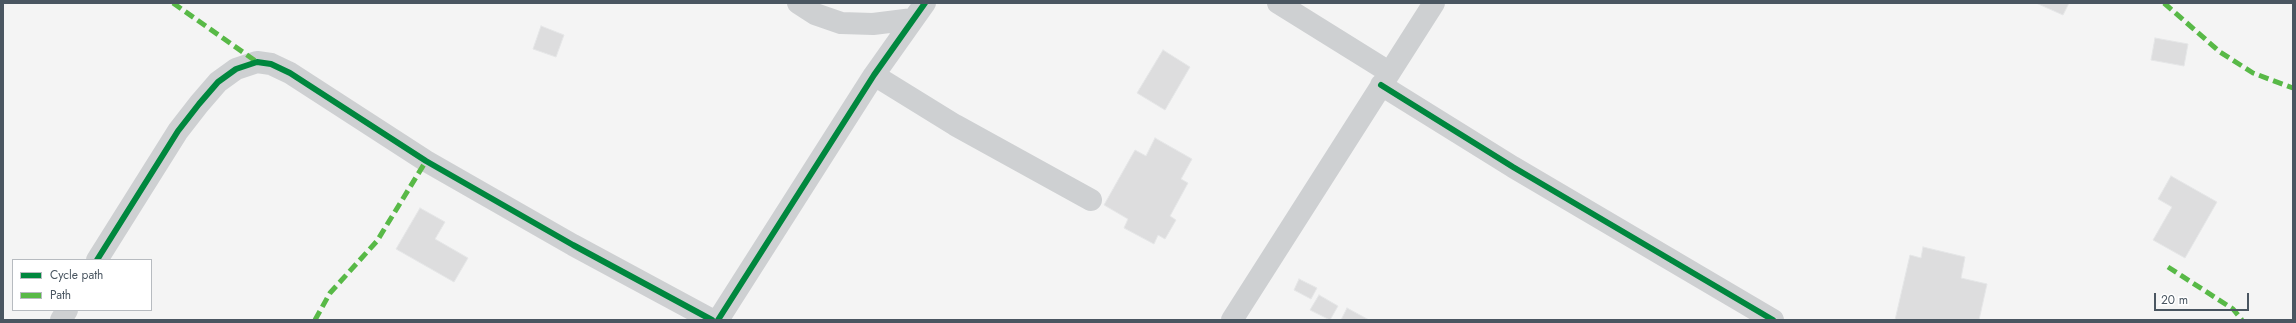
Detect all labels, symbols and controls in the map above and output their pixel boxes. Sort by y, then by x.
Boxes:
legend [12,259,152,311]
text: Cycle path [50,266,103,284]
scale bar [2156,285,2251,311]
text: Path [50,286,71,304]
text: 20 m [2161,291,2188,309]

